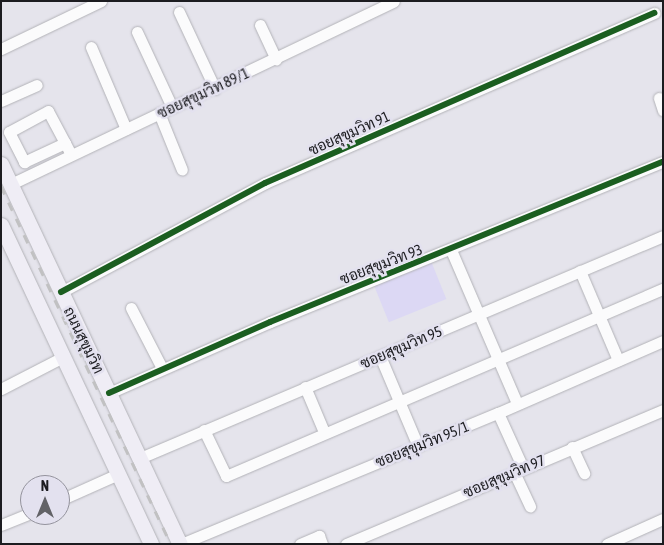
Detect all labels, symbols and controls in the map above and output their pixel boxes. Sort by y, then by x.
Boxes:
street label: ซอยสุขุมวิท 89/1 [154,64,252,122]
street label: ซอยสุขุมวิท 91 [306,107,392,159]
street label: ซอยสุขุมวิท 93 [337,240,425,288]
street label: ถนนสุขุมวิท [60,304,108,376]
street label: ซอยสุขุมวิท 95 [357,322,445,372]
street label: ซอยสุขุมวิท 95/1 [373,417,471,471]
street label: ซอยสุขุมวิท 97 [460,451,548,501]
north arrow [20,475,70,525]
text: N [41,478,49,494]

